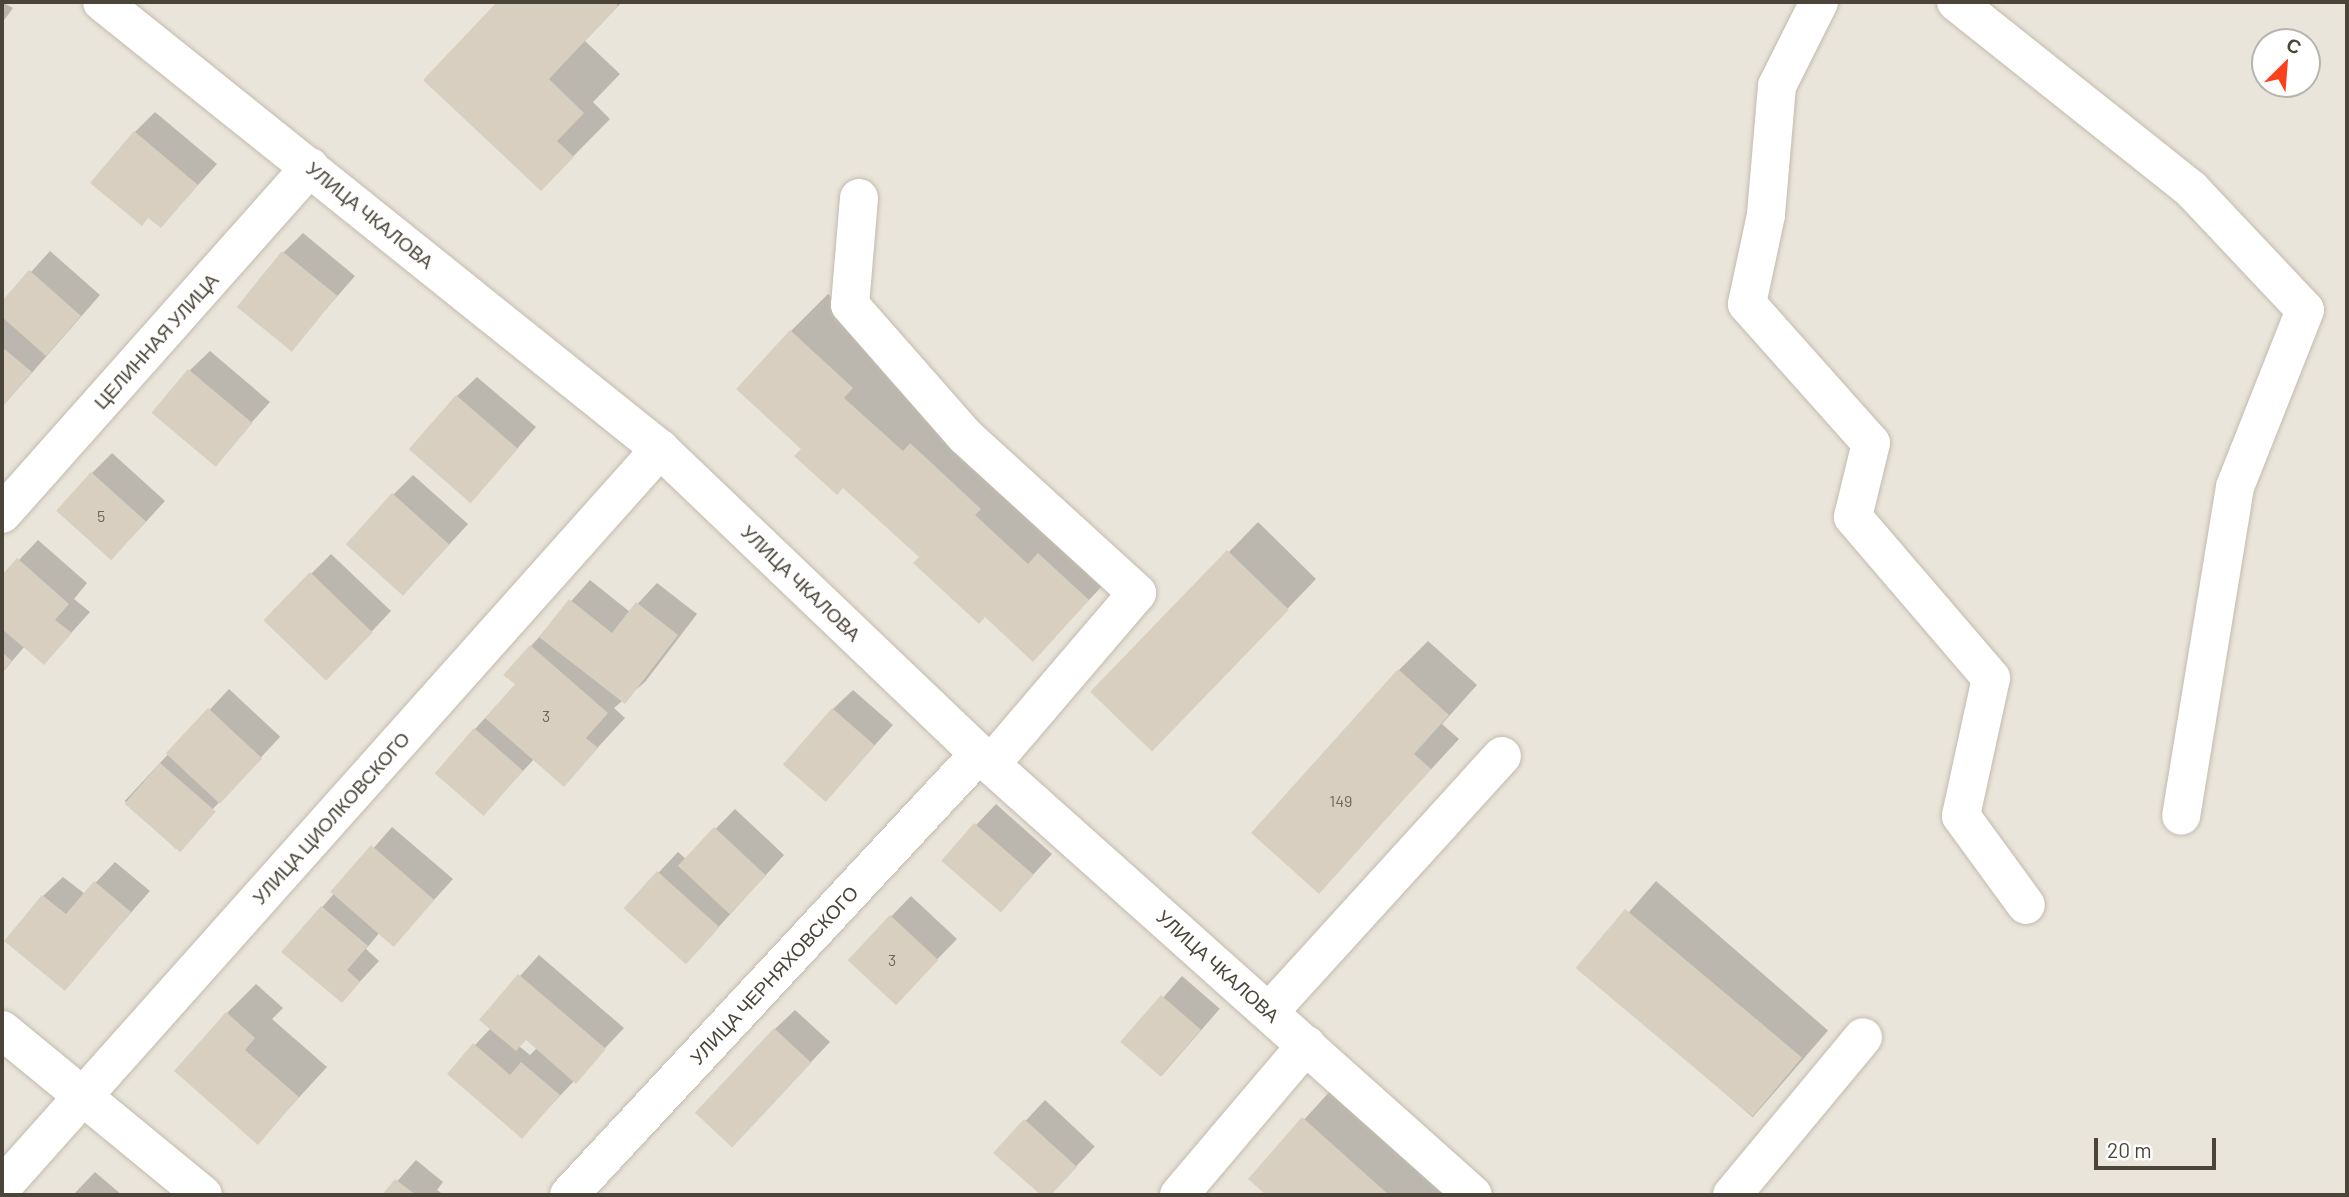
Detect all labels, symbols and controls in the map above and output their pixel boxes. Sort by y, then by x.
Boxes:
north arrow [2251,28,2321,98]
text: С [2283,32,2305,59]
street label: УЛИЦА ЧКАЛОВА [302,157,438,273]
street label: ЦЕЛИННАЯ УЛИЦА [89,268,223,414]
house number: 5 [97,506,105,526]
street label: УЛИЦА ЧКАЛОВА [737,520,865,646]
house number: 3 [542,706,550,726]
street label: УЛИЦА ЦИОЛКОВСКОГО [248,727,414,909]
house number: 149 [1330,791,1352,811]
street label: УЛИЦА ЧЕРНЯХОВСКОГО [685,881,863,1069]
street label: УЛИЦА ЧКАЛОВА [1152,905,1284,1027]
house number: 3 [888,950,896,970]
scale bar [2097,1124,2220,1168]
text: 20 m [2107,1137,2152,1162]

